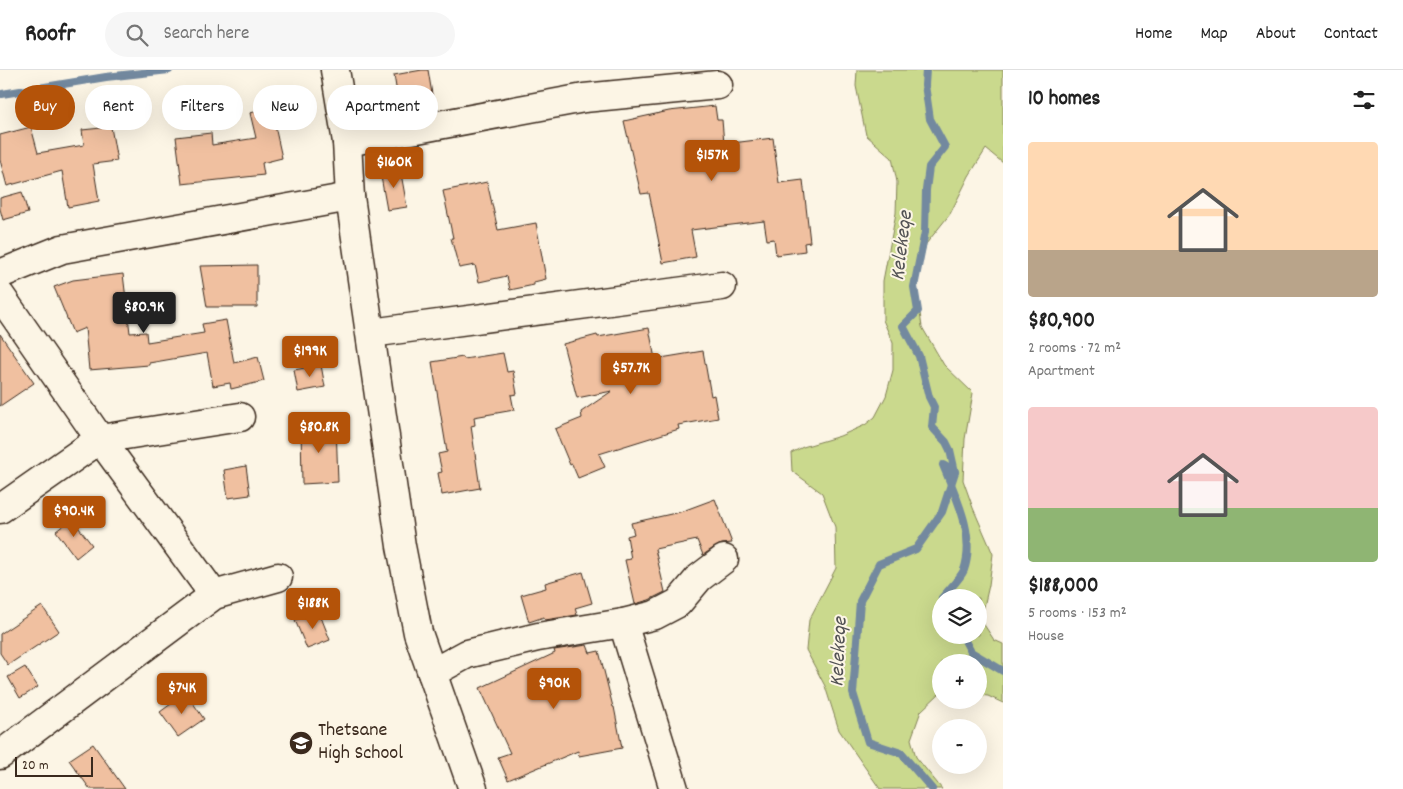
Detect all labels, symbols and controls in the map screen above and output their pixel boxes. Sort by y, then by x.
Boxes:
search box [105,12,455,57]
text: Roofr [25,18,75,52]
icon: search [123,21,151,49]
text: Search here [163,21,249,48]
text: Home [1135,22,1172,47]
text: Map [1200,22,1228,47]
text: About [1256,22,1296,47]
text: Contact [1324,22,1378,47]
chip: Buy [15,85,75,130]
chip: Rent [85,85,152,130]
chip: Filters [162,85,243,130]
chip: New [253,85,317,130]
chip: Apartment [327,85,438,130]
text: 10 homes [1028,85,1100,115]
icon: filters [1350,86,1378,114]
pin: $157K [677,140,747,182]
text: $157K [696,144,728,167]
pin: $160K [359,146,429,189]
text: $160K [376,151,412,174]
icon: home [1158,175,1248,265]
water label: Kelekeqe [884,208,922,282]
pin: $80.9K [103,292,185,334]
text: $80.9K [124,296,164,319]
text: $80,900 [1028,307,1095,337]
pin: $199K [275,336,345,378]
text: 2 rooms · 72 m² [1028,337,1121,360]
text: $199K [293,340,327,363]
pin: $57.7K [590,352,672,395]
text: $57.7K [612,357,650,380]
text: Apartment [1028,360,1095,383]
pin: $80.8K [278,412,360,454]
text: $80.8K [299,416,339,439]
icon: home [1158,440,1248,530]
pin: $90.4K [33,496,115,538]
text: $90.4K [54,500,94,523]
text: $188,000 [1028,572,1098,602]
pin: $188K [278,588,348,630]
map controls [932,589,987,774]
button: layers [932,589,987,644]
text: $188K [297,592,329,615]
text: 5 rooms · 153 m² [1028,602,1126,625]
water label: Kelekeqe [823,615,857,688]
text: House [1028,625,1064,648]
button: + [932,654,987,709]
pin: $90K [524,668,584,710]
pin: $74K [152,672,212,715]
text: $90K [538,672,570,695]
text: $74K [168,677,196,700]
place label: Thetsane High School [318,717,403,768]
button: − [932,719,987,774]
school or university icon: Thetsane High School [288,730,314,756]
scale bar [15,754,92,777]
text: 20 m [22,756,49,776]

